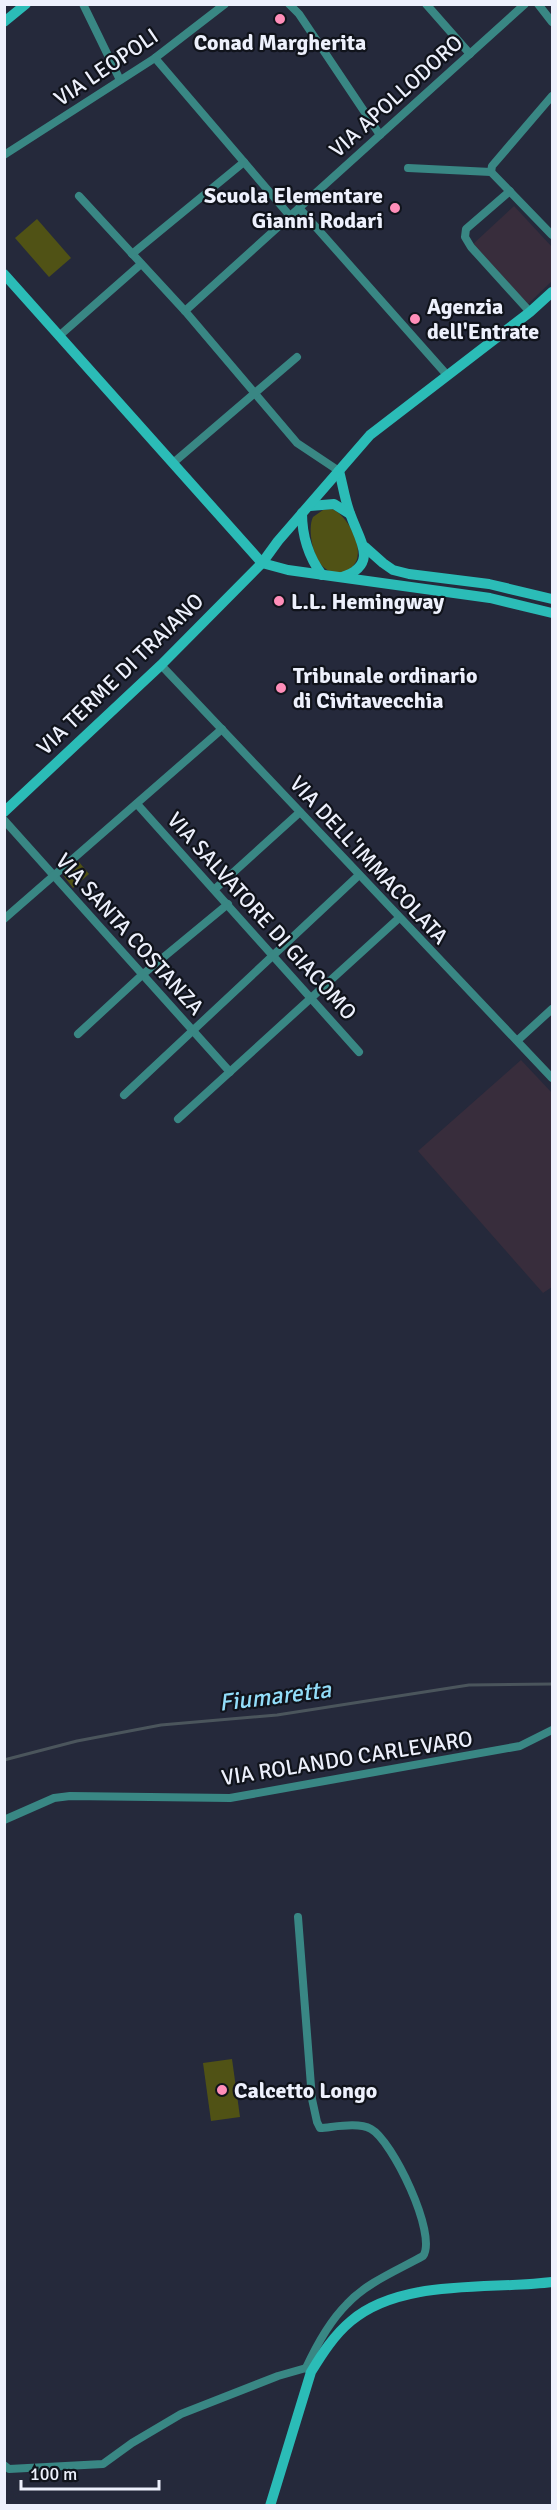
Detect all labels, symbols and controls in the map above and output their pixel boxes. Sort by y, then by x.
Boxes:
marker: Conad Margherita [273,12,287,26]
street label: VIA LEOPOLI [49,22,163,112]
place label: Conad Margherita [194,29,366,56]
street label: VIA APOLLODORO [324,29,468,163]
place label: Scuola Elementare Gianni Rodari [204,182,383,234]
marker: Scuola Elementare Gianni Rodari [388,201,402,215]
place label: Agenzia dell'Entrate [427,293,539,345]
marker: Agenzia dell'Entrate [408,312,422,326]
street label: VIA TERME DI TRAIANO [31,587,209,761]
place label: L.L. Hemingway [291,588,444,615]
marker: L.L. Hemingway [272,594,286,608]
place label: Tribunale ordinario di Civitavecchia [293,662,477,714]
marker: Tribunale ordinario di Civitavecchia [274,681,288,695]
street label: VIA DELL'IMMACOLATA [284,770,454,950]
street label: VIA SALVATORE DI GIACOMO [161,806,363,1026]
street label: VIA SANTA COSTANZA [50,847,210,1021]
water label: Fiumaretta [217,1674,334,1718]
street label: VIA ROLANDO CARLEVARO [219,1725,475,1791]
place label: Calcetto Longo [234,2077,377,2104]
marker: Calcetto Longo [215,2083,229,2097]
scale bar [21,2453,159,2491]
text: 100 m [30,2463,77,2485]

